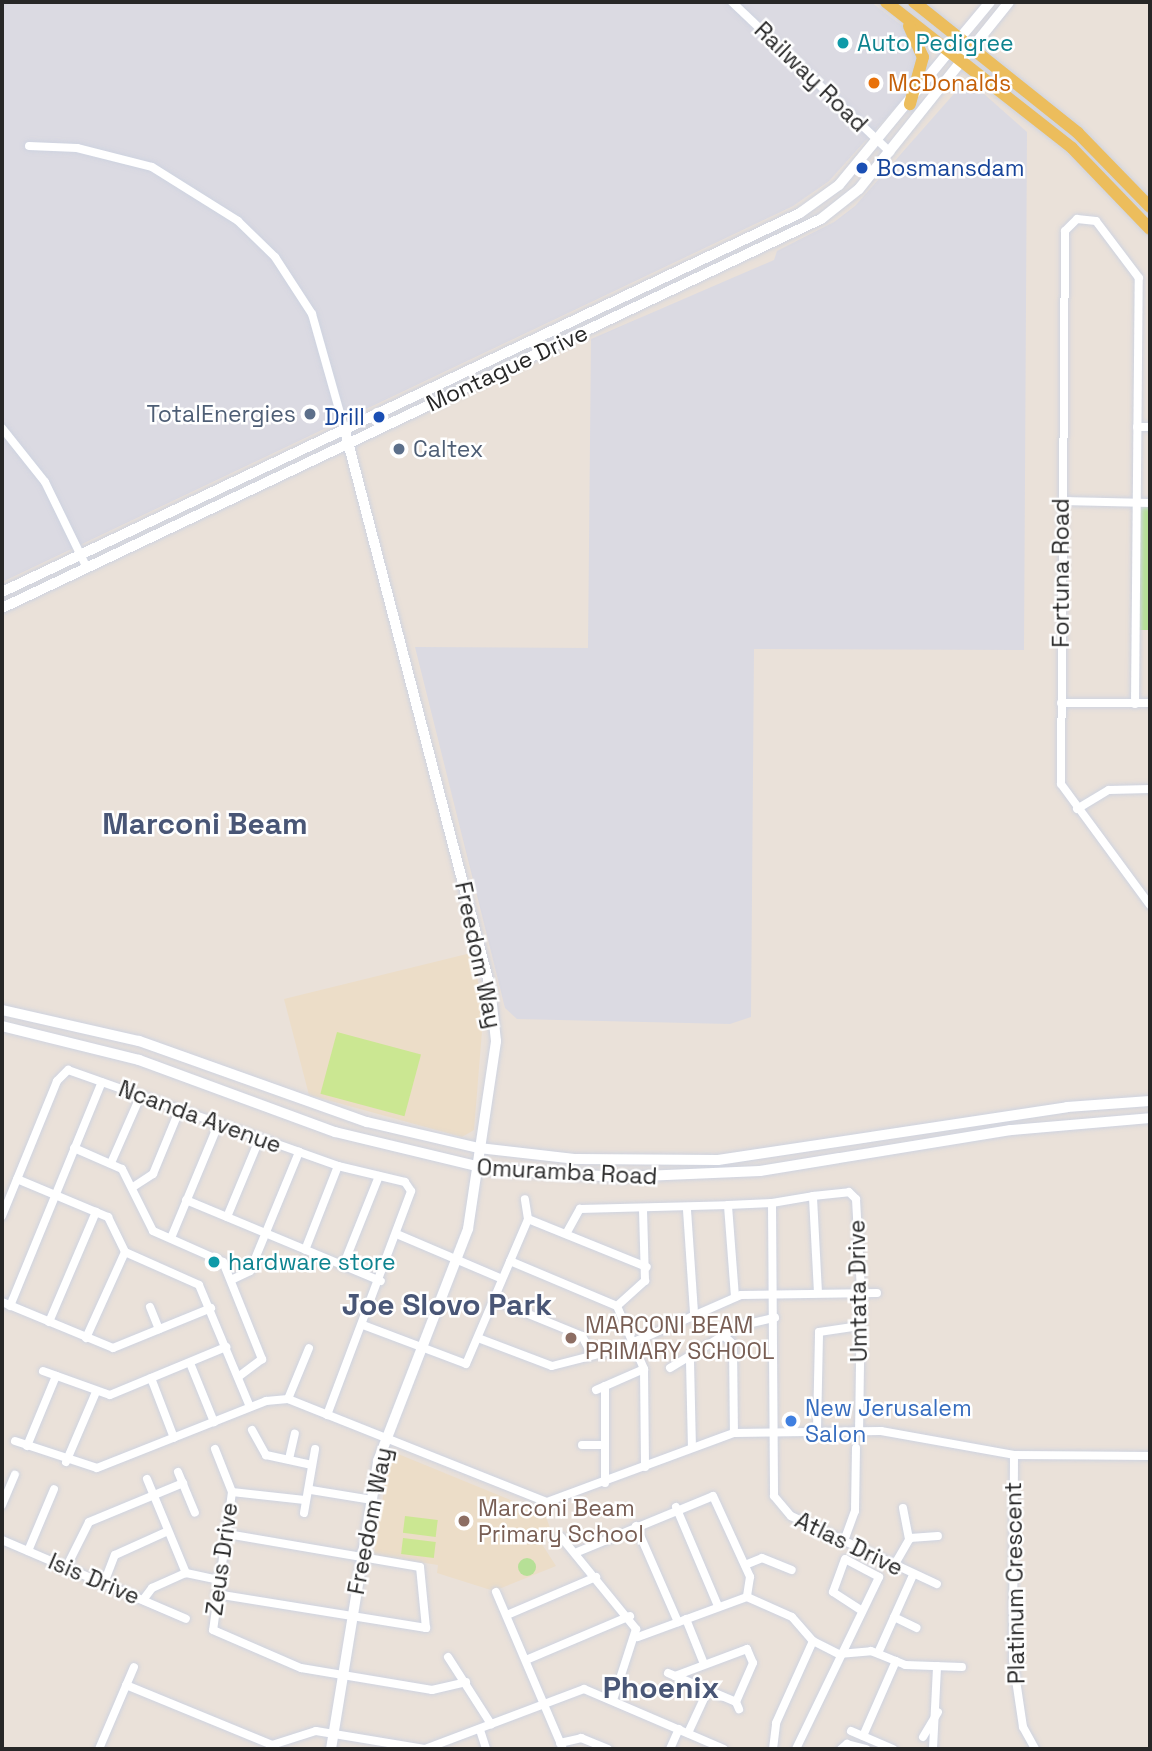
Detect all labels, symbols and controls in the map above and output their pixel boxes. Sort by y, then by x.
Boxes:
street label: Railway Road [749,16,873,138]
place label: Auto Pedigree [857,29,1014,57]
marker: Auto Pedigree [835,35,851,51]
place label: McDonalds [888,69,1011,97]
marker: McDonalds [866,75,882,91]
place label: Bosmansdam [876,154,1025,182]
marker: Bosmansdam [854,160,870,176]
street label: Montague Drive [422,319,592,417]
place label: TotalEnergies [147,400,296,428]
place label: Drill [324,403,365,431]
marker: TotalEnergies [302,406,318,422]
marker: Drill [371,409,387,425]
place label: Caltex [413,435,483,463]
marker: Caltex [391,441,407,457]
street label: Fortuna Road [1047,498,1075,648]
district label: Marconi Beam [102,806,308,842]
street label: Freedom Way [449,879,507,1031]
street label: Ncanda Avenue [115,1075,285,1159]
street label: Omuramba Road [476,1153,658,1191]
street label: Umtata Drive [843,1220,873,1362]
place label: hardware store [228,1248,396,1276]
marker: hardware store [206,1254,222,1270]
district label: Joe Slovo Park [342,1287,552,1323]
place label: MARCONI BEAM PRIMARY SCHOOL [585,1311,775,1365]
marker: MARCONI BEAM PRIMARY SCHOOL [563,1330,579,1346]
place label: New Jerusalem Salon [805,1394,972,1448]
marker: New Jerusalem Salon [783,1413,799,1429]
street label: Freedom Way [342,1445,398,1597]
street label: Platinum Crescent [999,1482,1031,1684]
place label: Marconi Beam Primary School [478,1494,644,1548]
street label: Zeus Drive [200,1501,244,1617]
street label: Atlas Drive [791,1506,907,1582]
marker: Marconi Beam Primary School [456,1513,472,1529]
street label: Isis Drive [44,1547,144,1611]
district label: Phoenix [603,1670,719,1706]

